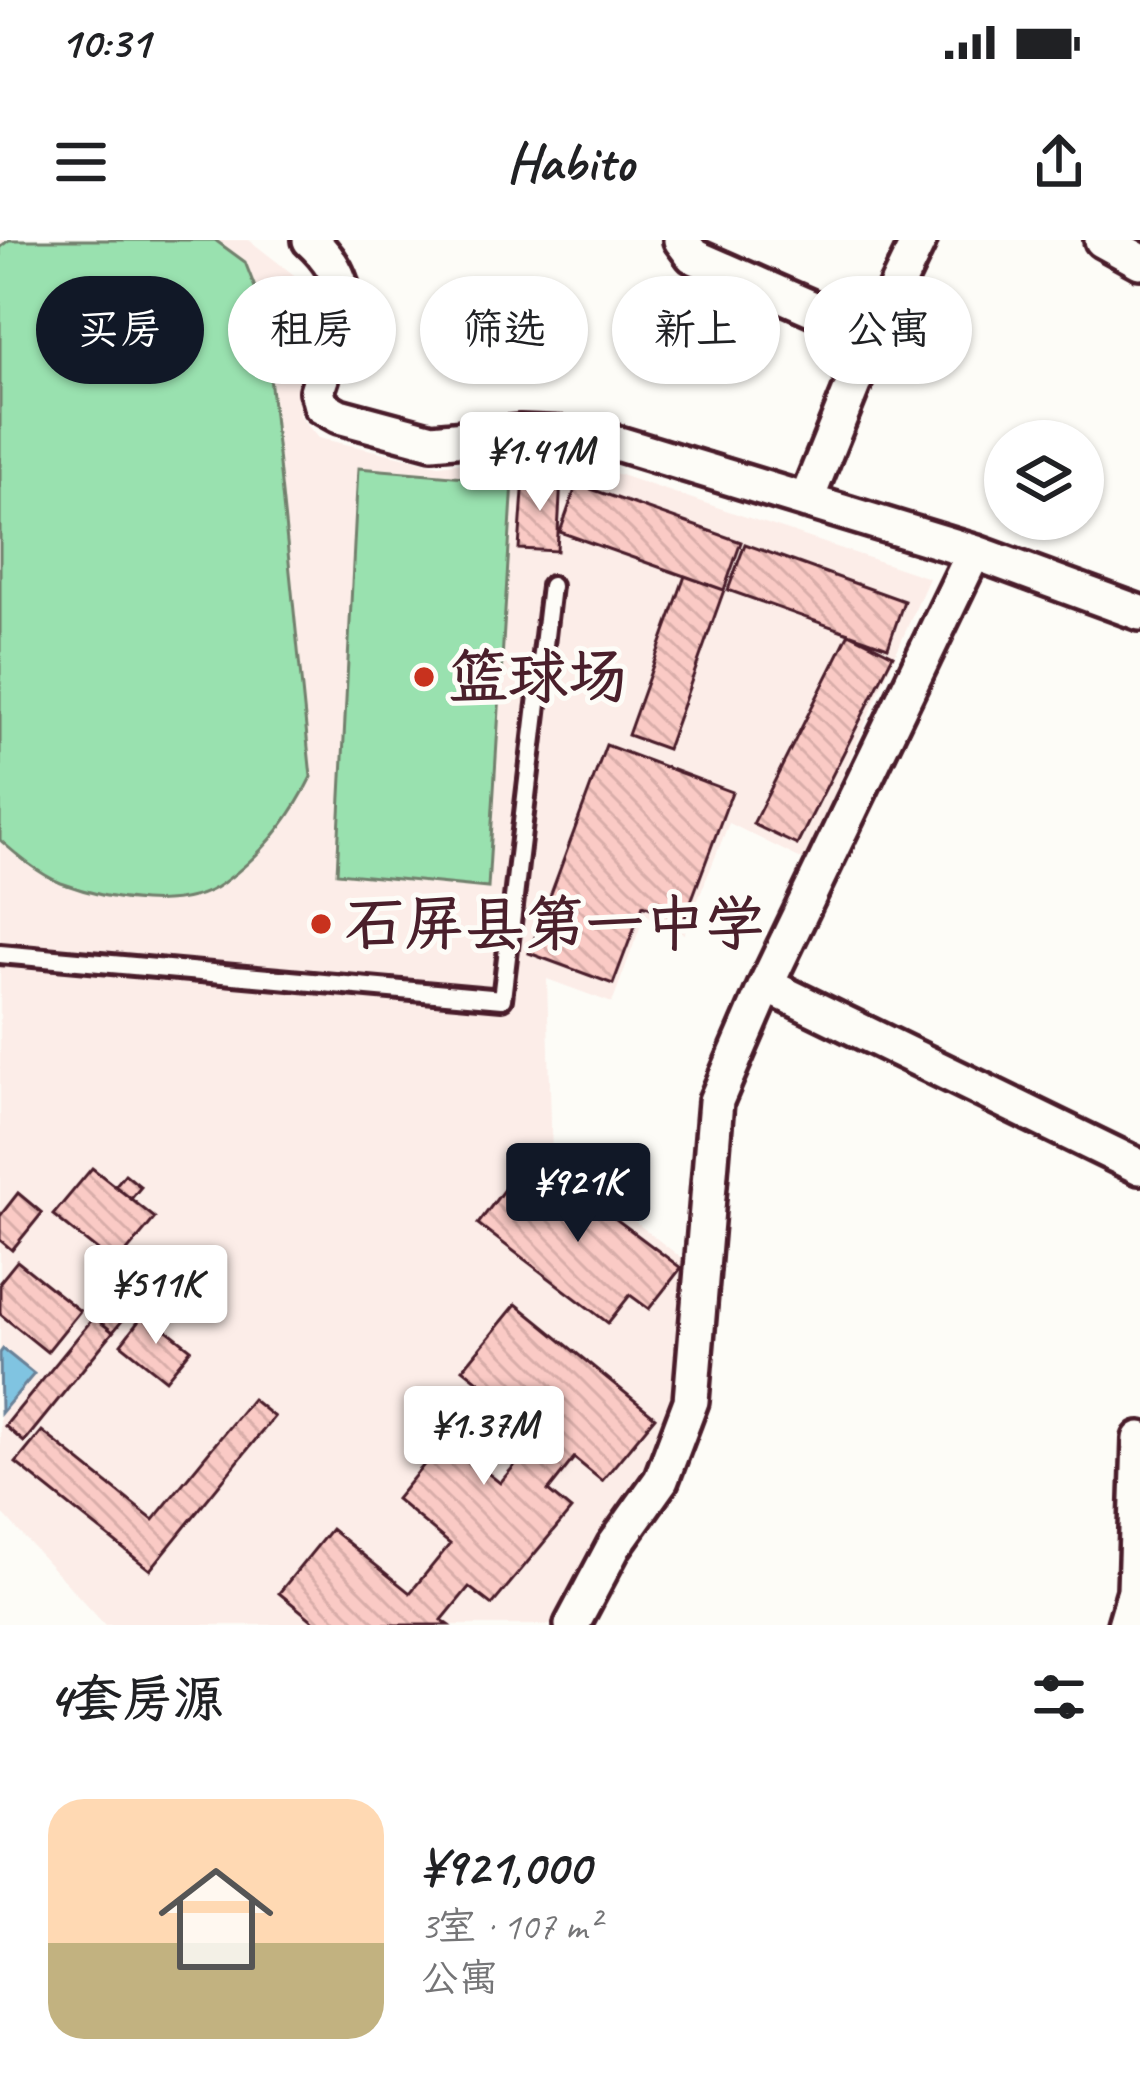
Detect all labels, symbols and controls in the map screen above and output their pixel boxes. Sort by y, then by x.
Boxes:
text: 10:31 [60,14,150,71]
text: Habito [506,128,634,196]
icon: menu [48,129,114,195]
icon: share [1026,129,1092,195]
chip: 买房 [36,276,204,384]
chip: 租房 [228,276,396,384]
chip: 筛选 [420,276,588,384]
chip: 新上 [612,276,780,384]
chip: 公寓 [804,276,972,384]
pin: ¥1.41M [442,412,638,514]
map controls [984,420,1104,540]
button: layers [984,420,1104,540]
text: ¥1.41M [487,426,593,475]
place label: 篮球场 [448,639,628,715]
marker: 篮球场 [411,664,437,690]
place label: 石屏县第一中学 [345,886,765,962]
marker: 石屏县第一中学 [308,911,334,937]
pin: ¥921K [494,1143,662,1245]
text: ¥921K [533,1157,623,1206]
pin: ¥511K [72,1245,240,1347]
text: ¥511K [111,1259,201,1308]
pin: ¥1.37M [386,1386,582,1488]
text: ¥1.37M [431,1400,537,1449]
icon: filters [1026,1664,1092,1730]
text: 4套房源 [48,1667,224,1731]
text: ¥921,000 [420,1835,590,1899]
icon: home [144,1847,288,1991]
text: 3室 · 107 m² [420,1902,599,1951]
text: 公寓 [420,1954,498,2003]

